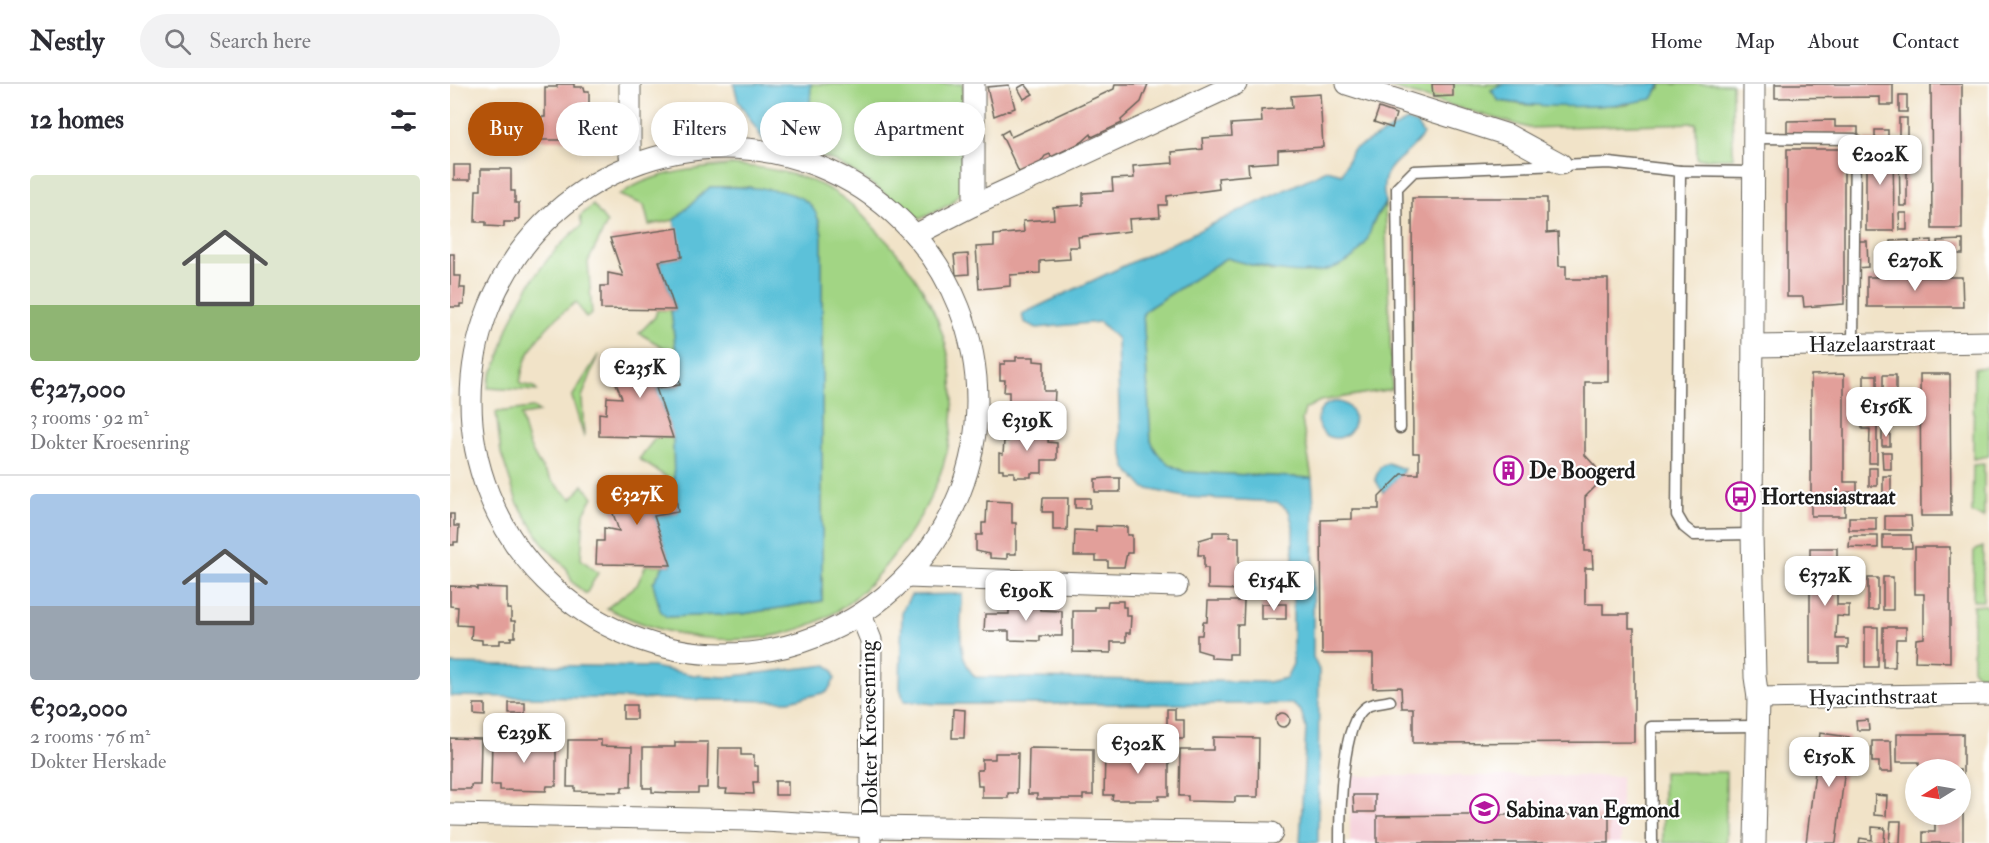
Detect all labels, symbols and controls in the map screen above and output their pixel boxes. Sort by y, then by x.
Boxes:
search box [140,14,560,68]
text: Nestly [30,24,104,59]
icon: search [161,25,194,58]
text: Search here [209,27,311,55]
text: Home [1650,28,1702,55]
text: Map [1735,28,1775,55]
text: About [1808,28,1859,55]
text: Contact [1892,28,1959,55]
chip: Buy [468,102,544,156]
chip: Rent [556,102,639,156]
chip: Filters [651,102,748,156]
chip: New [760,102,842,156]
chip: Apartment [854,102,985,156]
text: 12 homes [30,104,124,136]
icon: filters [387,104,420,137]
pin: €202K [1838,135,1922,186]
text: €202K [1852,142,1908,167]
icon: home [171,214,279,322]
pin: €270K [1873,241,1957,292]
text: €270K [1887,248,1943,273]
street label: Hazelaarstraat [1808,329,1936,359]
pin: €235K [598,348,682,399]
text: €235K [614,355,666,380]
text: €327,000 [30,373,126,405]
pin: €156K [1844,387,1928,438]
text: €156K [1860,394,1912,419]
pin: €319K [985,401,1069,452]
text: 3 rooms · 92 m² [30,405,149,430]
text: €319K [1002,408,1052,433]
text: Dokter Kroesenring [30,430,190,455]
building icon: De Boogerd [1492,454,1524,486]
place label: De Boogerd [1529,457,1635,486]
pin: €327K [595,475,679,526]
bus stop icon: Hortensiastraat [1724,480,1756,512]
text: €327K [611,482,663,507]
place label: Hortensiastraat [1761,483,1897,511]
icon: home [171,533,279,641]
pin: €372K [1783,556,1867,607]
pin: €154K [1232,561,1316,612]
text: €372K [1799,563,1851,588]
text: €154K [1248,568,1300,593]
pin: €190K [984,571,1068,622]
text: €190K [999,578,1053,603]
street label: Dokter Kroesenring [853,639,885,816]
street label: Hyacinthstraat [1808,682,1938,712]
text: €302,000 [30,692,128,724]
pin: €239K [482,713,566,764]
text: €239K [497,720,551,745]
text: 2 rooms · 76 m² [30,724,150,749]
pin: €302K [1096,724,1180,775]
text: €302K [1111,731,1165,756]
pin: €150K [1787,737,1871,788]
text: €150K [1803,744,1855,769]
text: Dokter Herskade [30,749,166,774]
north arrow [1905,759,1971,825]
map controls [1905,759,1971,825]
school or university icon: Sabina van Egmond [1469,793,1501,825]
place label: Sabina van Egmond [1506,796,1680,825]

